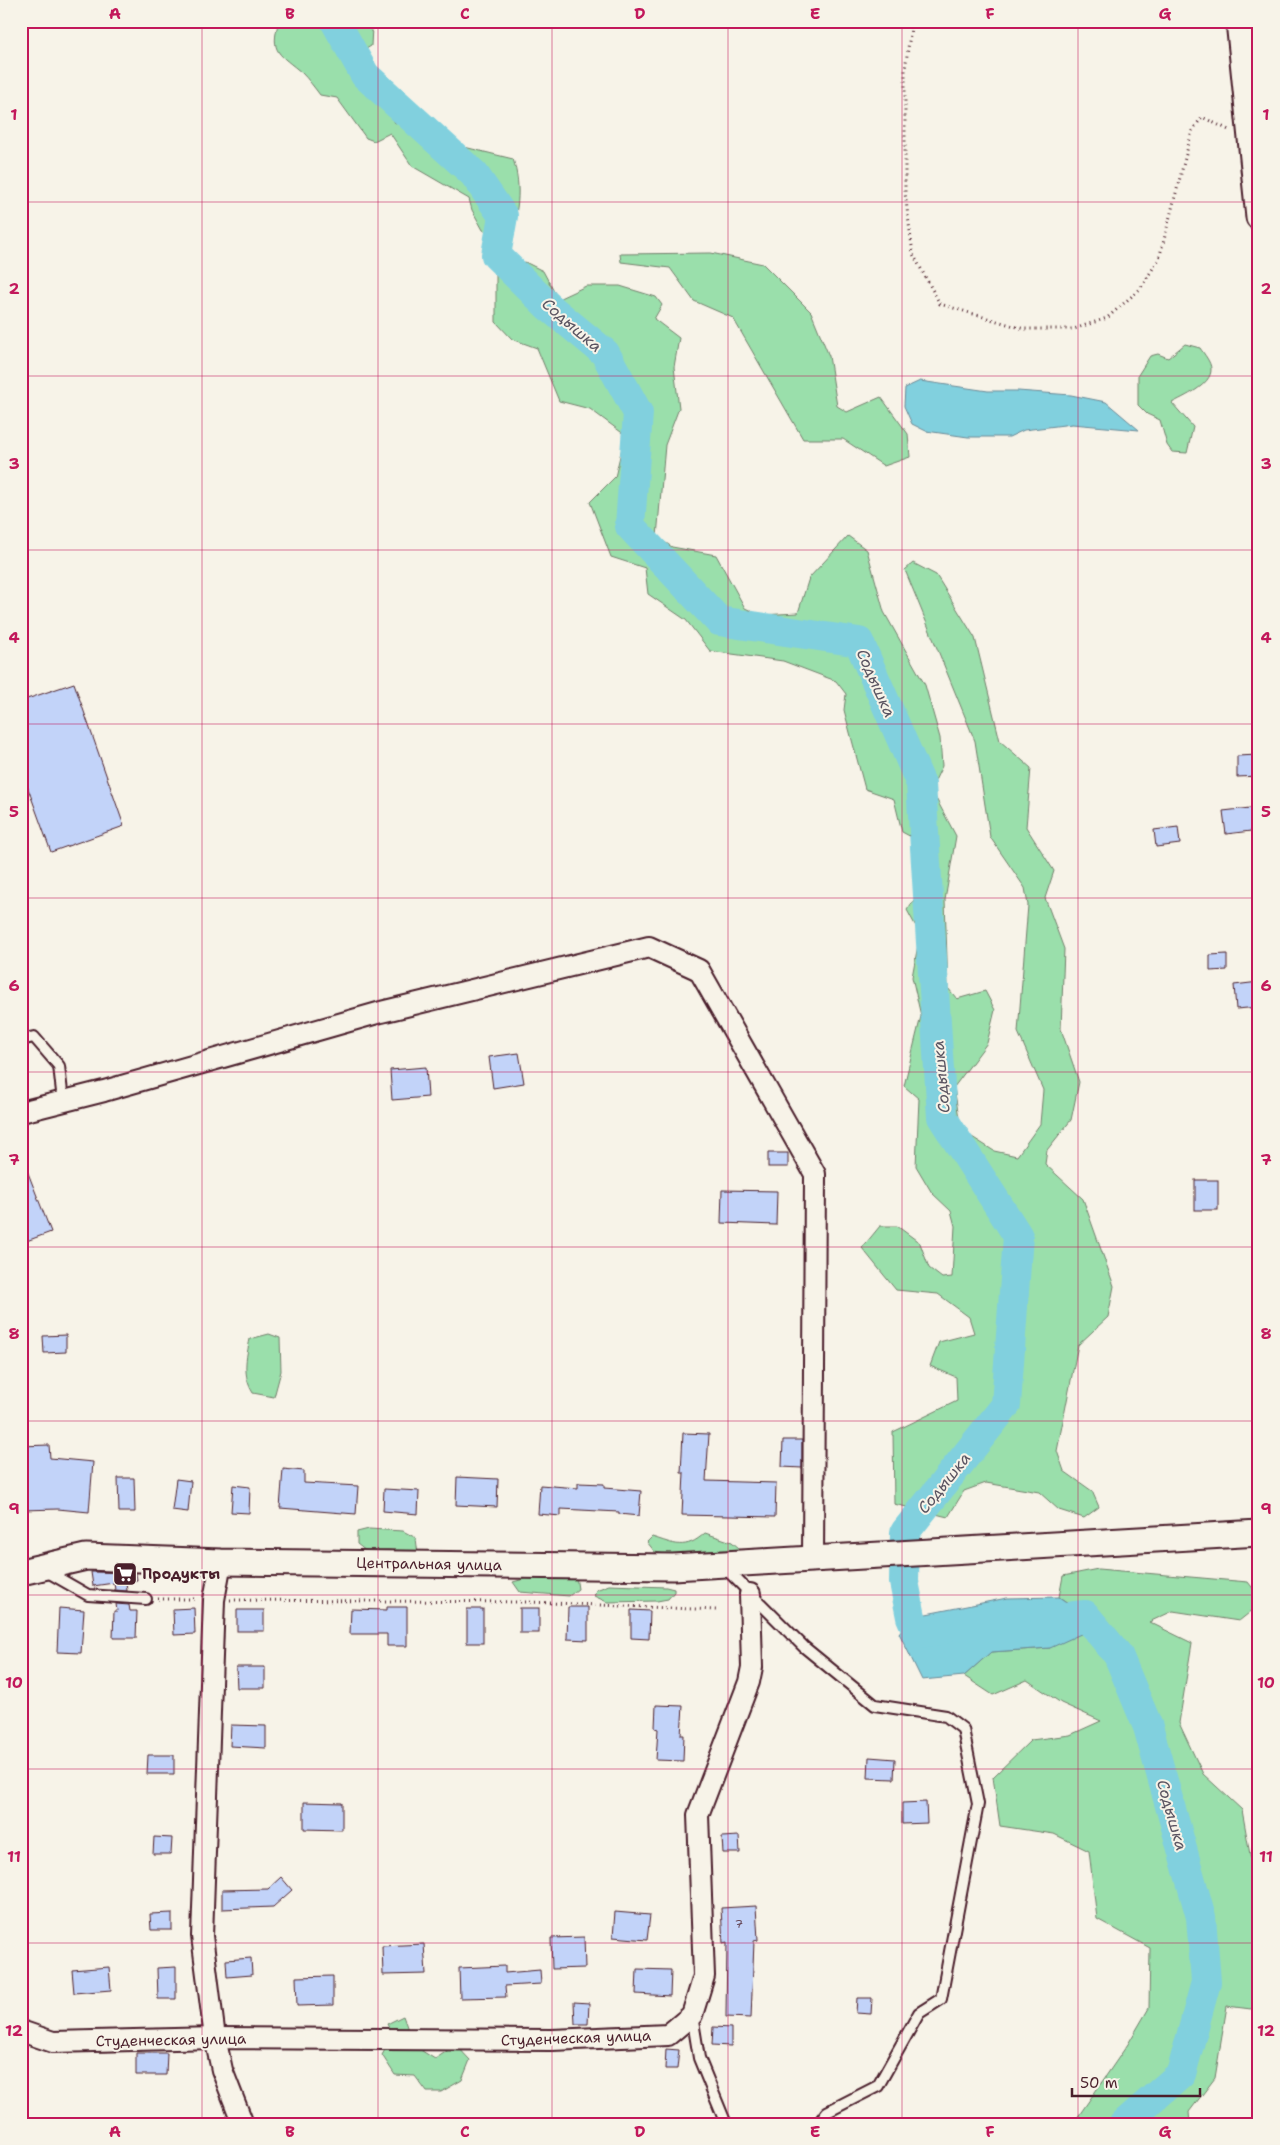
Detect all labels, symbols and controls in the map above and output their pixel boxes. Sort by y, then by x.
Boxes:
text: A [109,3,121,24]
text: B [285,3,295,24]
text: C [460,3,470,24]
text: D [634,3,646,24]
text: E [810,3,820,24]
text: F [985,3,995,24]
text: G [1159,3,1172,24]
text: 1 [10,104,18,125]
text: 1 [1262,104,1270,125]
text: 2 [8,278,20,299]
text: 2 [1260,278,1272,299]
water label: Содышка [538,293,606,357]
text: 3 [8,453,20,474]
text: 3 [1260,453,1272,474]
text: 4 [8,627,20,648]
text: 4 [1260,627,1272,648]
water label: Содышка [852,645,900,721]
text: 5 [9,801,19,822]
text: 5 [1261,801,1271,822]
text: 6 [8,975,20,996]
text: 6 [1260,975,1272,996]
water label: Содышка [927,1040,955,1114]
text: 7 [8,1149,20,1170]
text: 7 [1260,1149,1272,1170]
text: 8 [8,1323,20,1344]
text: 8 [1260,1323,1272,1344]
water label: Содышка [913,1448,975,1518]
text: 9 [8,1498,20,1519]
text: 9 [1260,1498,1272,1519]
street label: Центральная улица [356,1553,503,1575]
supermarket icon: Продукты [112,1561,138,1587]
place label: Продукты [142,1564,220,1584]
text: 10 [5,1672,23,1693]
text: 10 [1257,1672,1275,1693]
water label: Содышка [1152,1777,1192,1853]
text: 11 [7,1846,21,1867]
text: 11 [1259,1846,1273,1867]
house number: 7 [735,1916,743,1932]
text: 12 [5,2020,23,2041]
text: 12 [1257,2020,1275,2041]
street label: Студенческая улица [500,2025,652,2051]
street label: Студенческая улица [96,2029,247,2051]
scale bar [1072,2065,1200,2097]
text: 50 m [1080,2073,1118,2093]
text: A [109,2121,121,2142]
text: B [285,2121,295,2142]
text: C [460,2121,470,2142]
text: D [634,2121,646,2142]
text: E [810,2121,820,2142]
text: F [985,2121,995,2142]
text: G [1159,2121,1172,2142]

